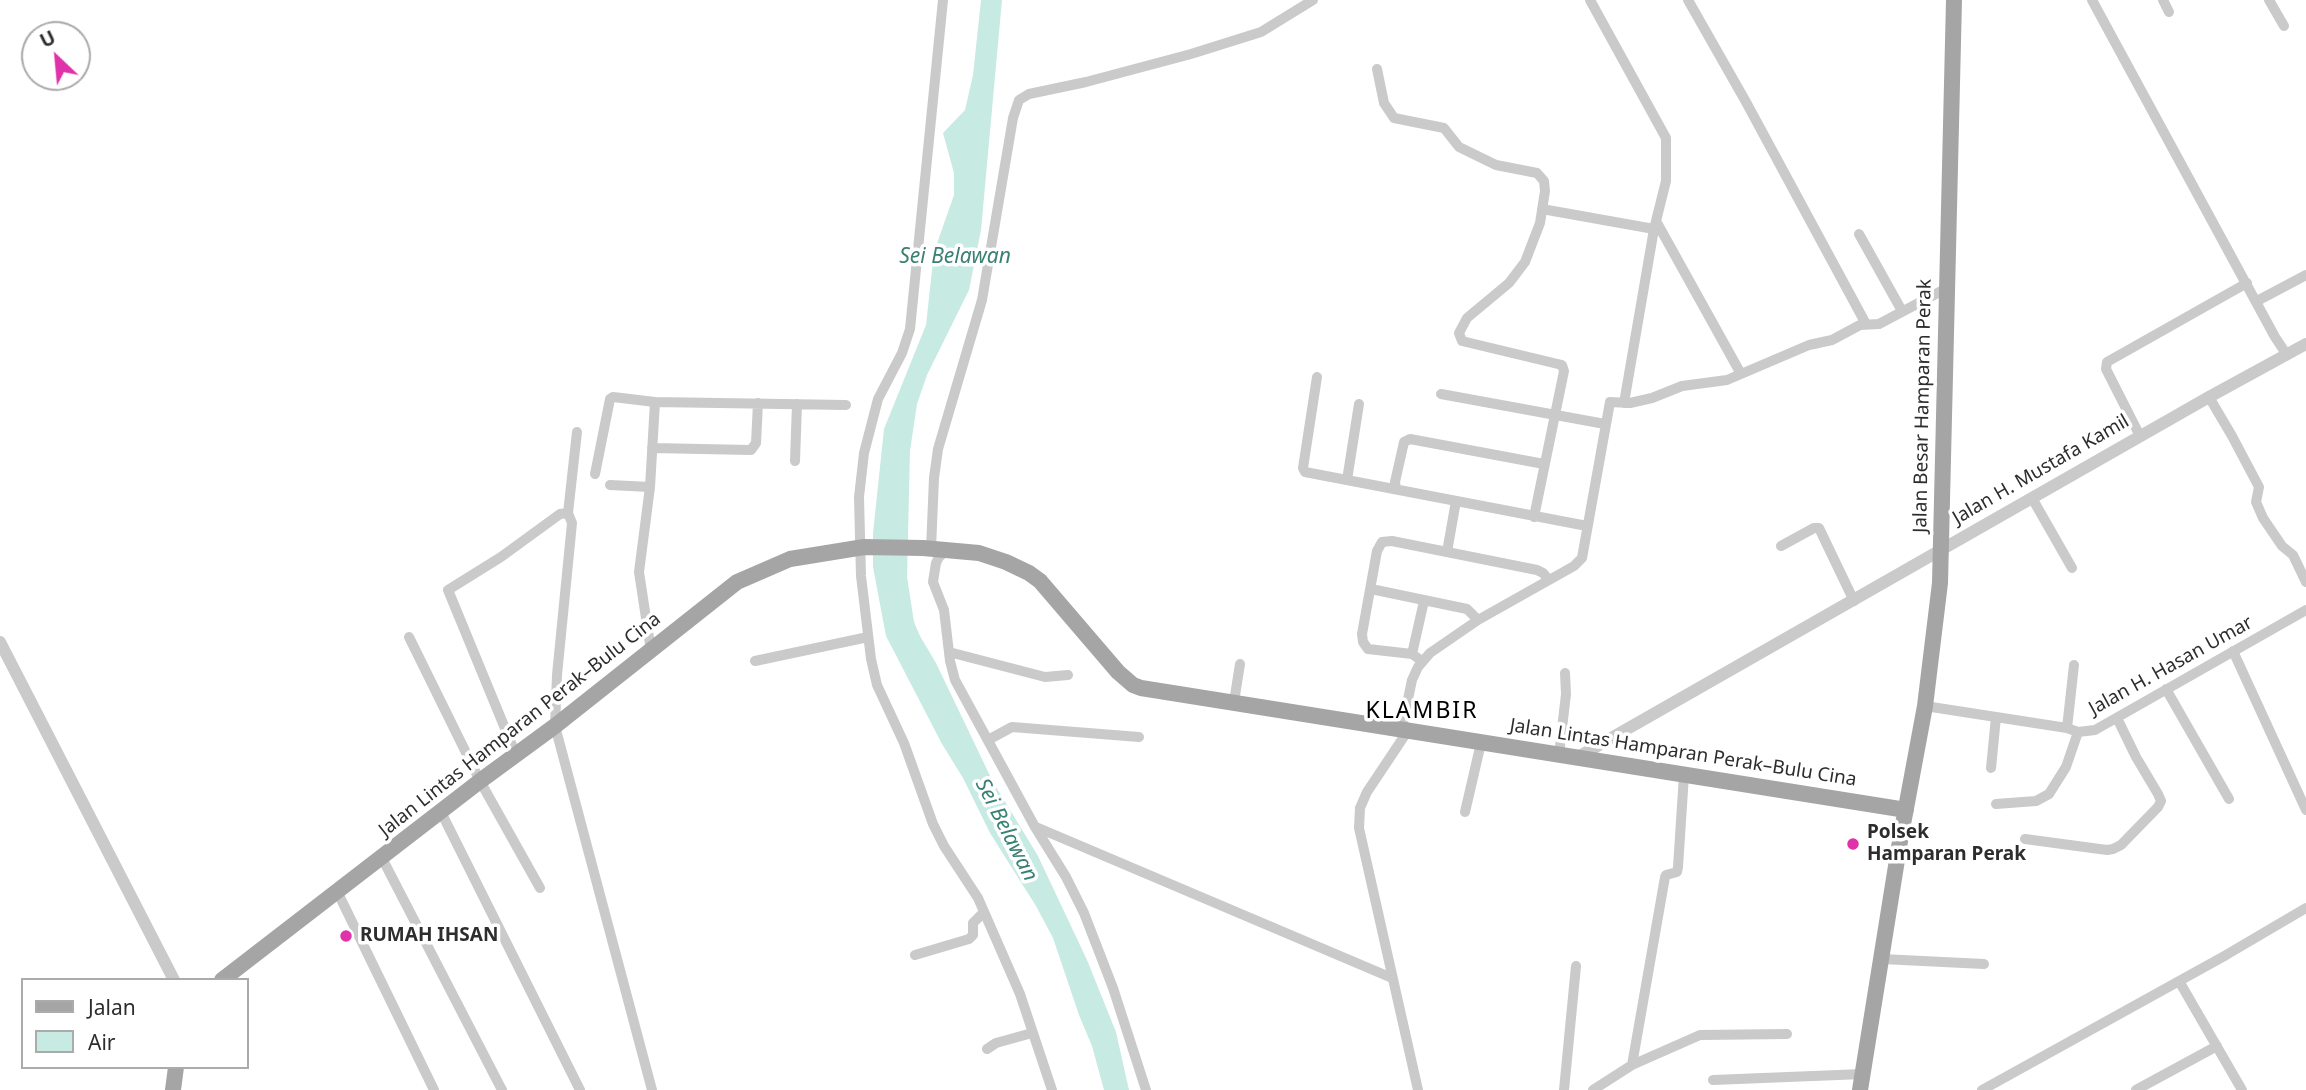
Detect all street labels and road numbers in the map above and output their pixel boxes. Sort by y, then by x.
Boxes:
street label: Jalan Besar Hamparan Perak [1909,279,1937,533]
street label: Jalan H. Mustafa Kamil [1949,410,2133,530]
street label: Jalan Lintas Hamparan Perak–Bulu Cina [375,608,665,842]
street label: Jalan H. Hasan Umar [2085,612,2257,720]
street label: Jalan Lintas Hamparan Perak–Bulu Cina [1508,714,1858,792]

